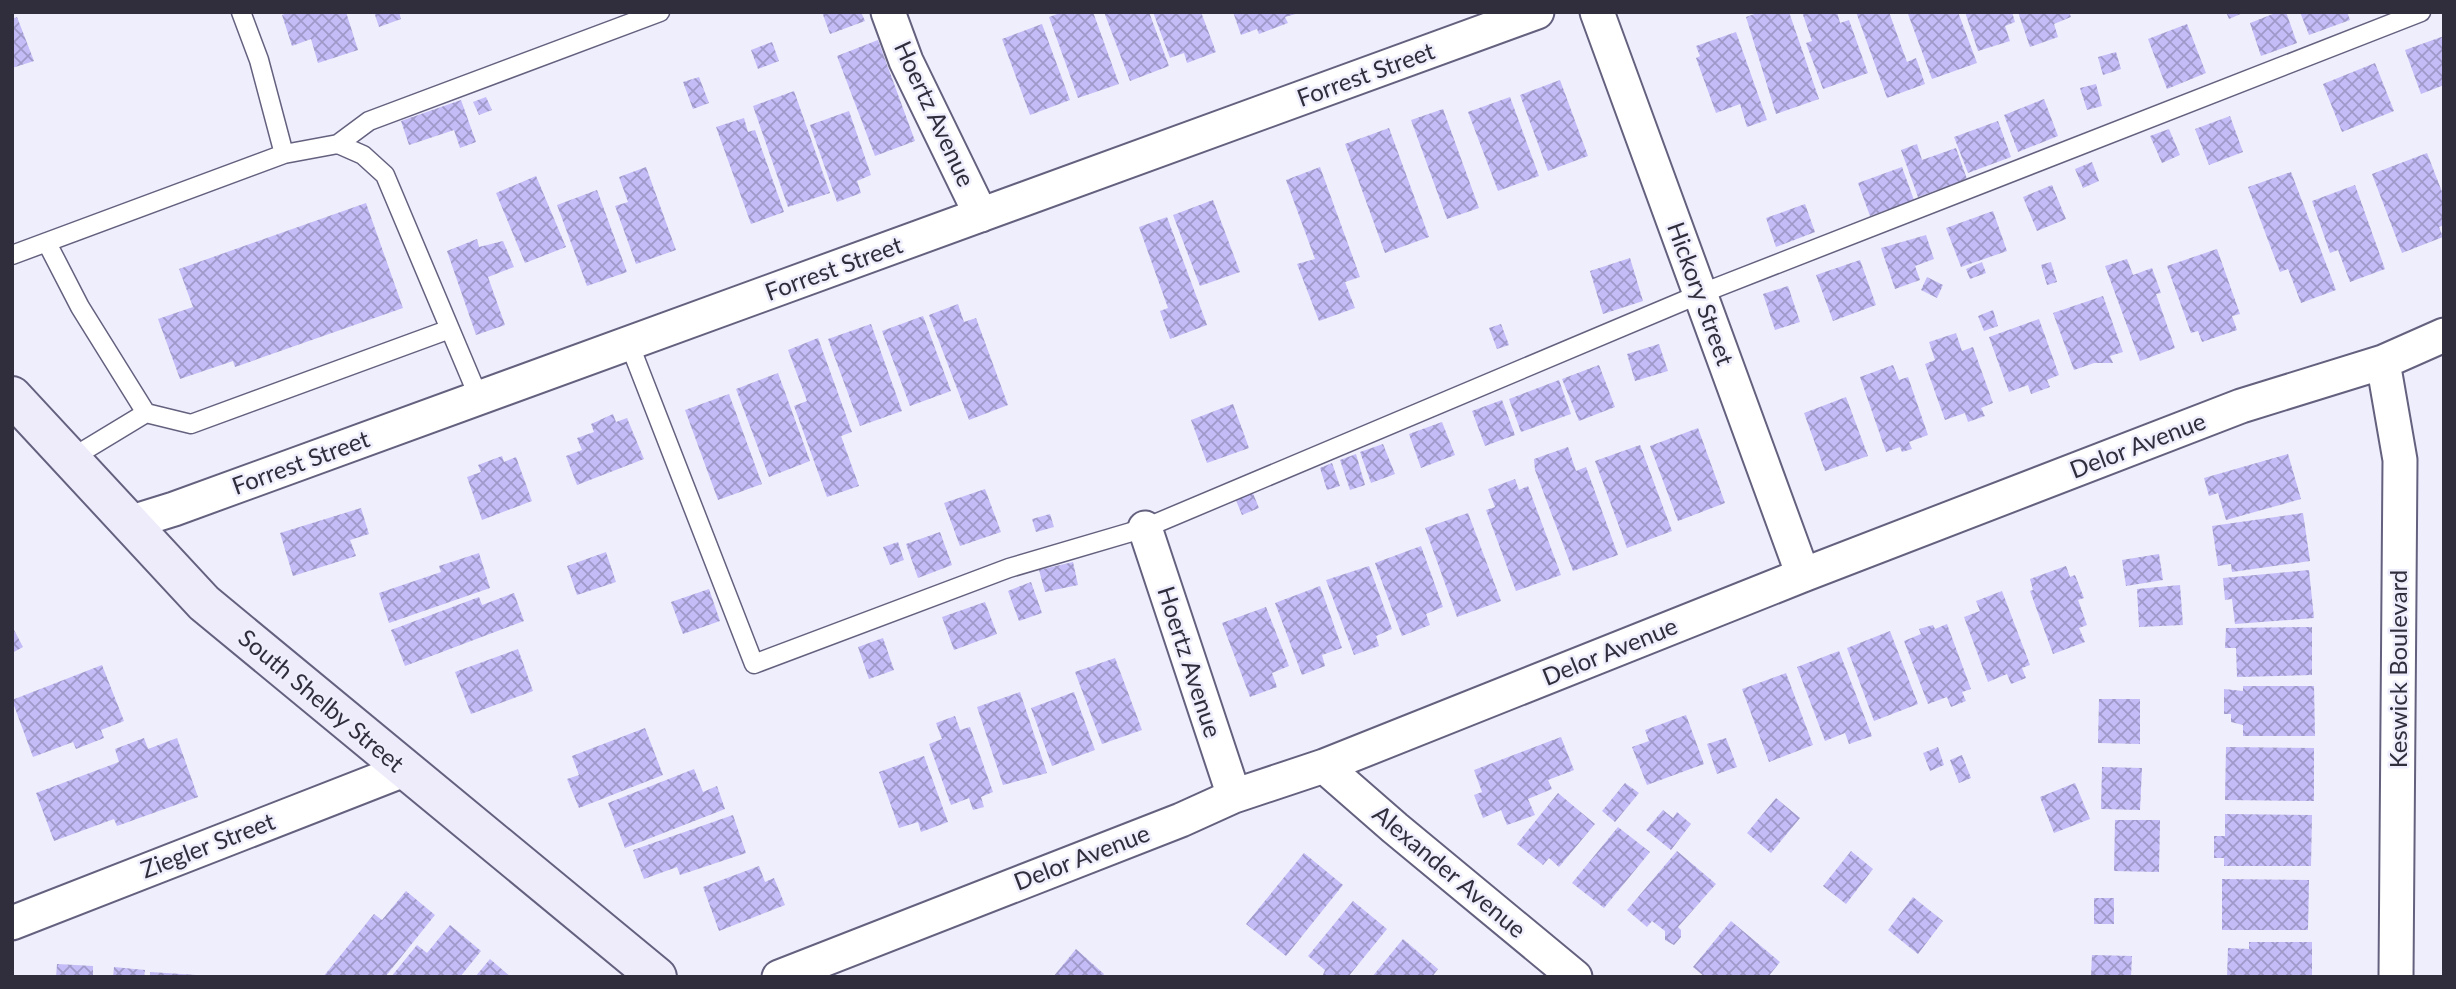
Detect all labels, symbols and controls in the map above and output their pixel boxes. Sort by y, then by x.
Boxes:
street label: Forrest Street [1293,35,1439,112]
street label: Hoertz Avenue [889,36,982,191]
street label: Hickory Street [1662,218,1741,369]
street label: Forrest Street [761,229,907,306]
street label: Delor Avenue [2065,405,2209,484]
street label: Forrest Street [228,423,374,500]
street label: Keswick Boulevard [2383,570,2412,768]
street label: Hoertz Avenue [1152,582,1229,741]
street label: Delor Avenue [1538,610,1681,691]
street label: South Shelby Street [233,622,411,778]
street label: Alexander Avenue [1368,798,1532,943]
street label: Ziegler Street [136,806,279,883]
street label: Delor Avenue [1009,817,1153,896]

